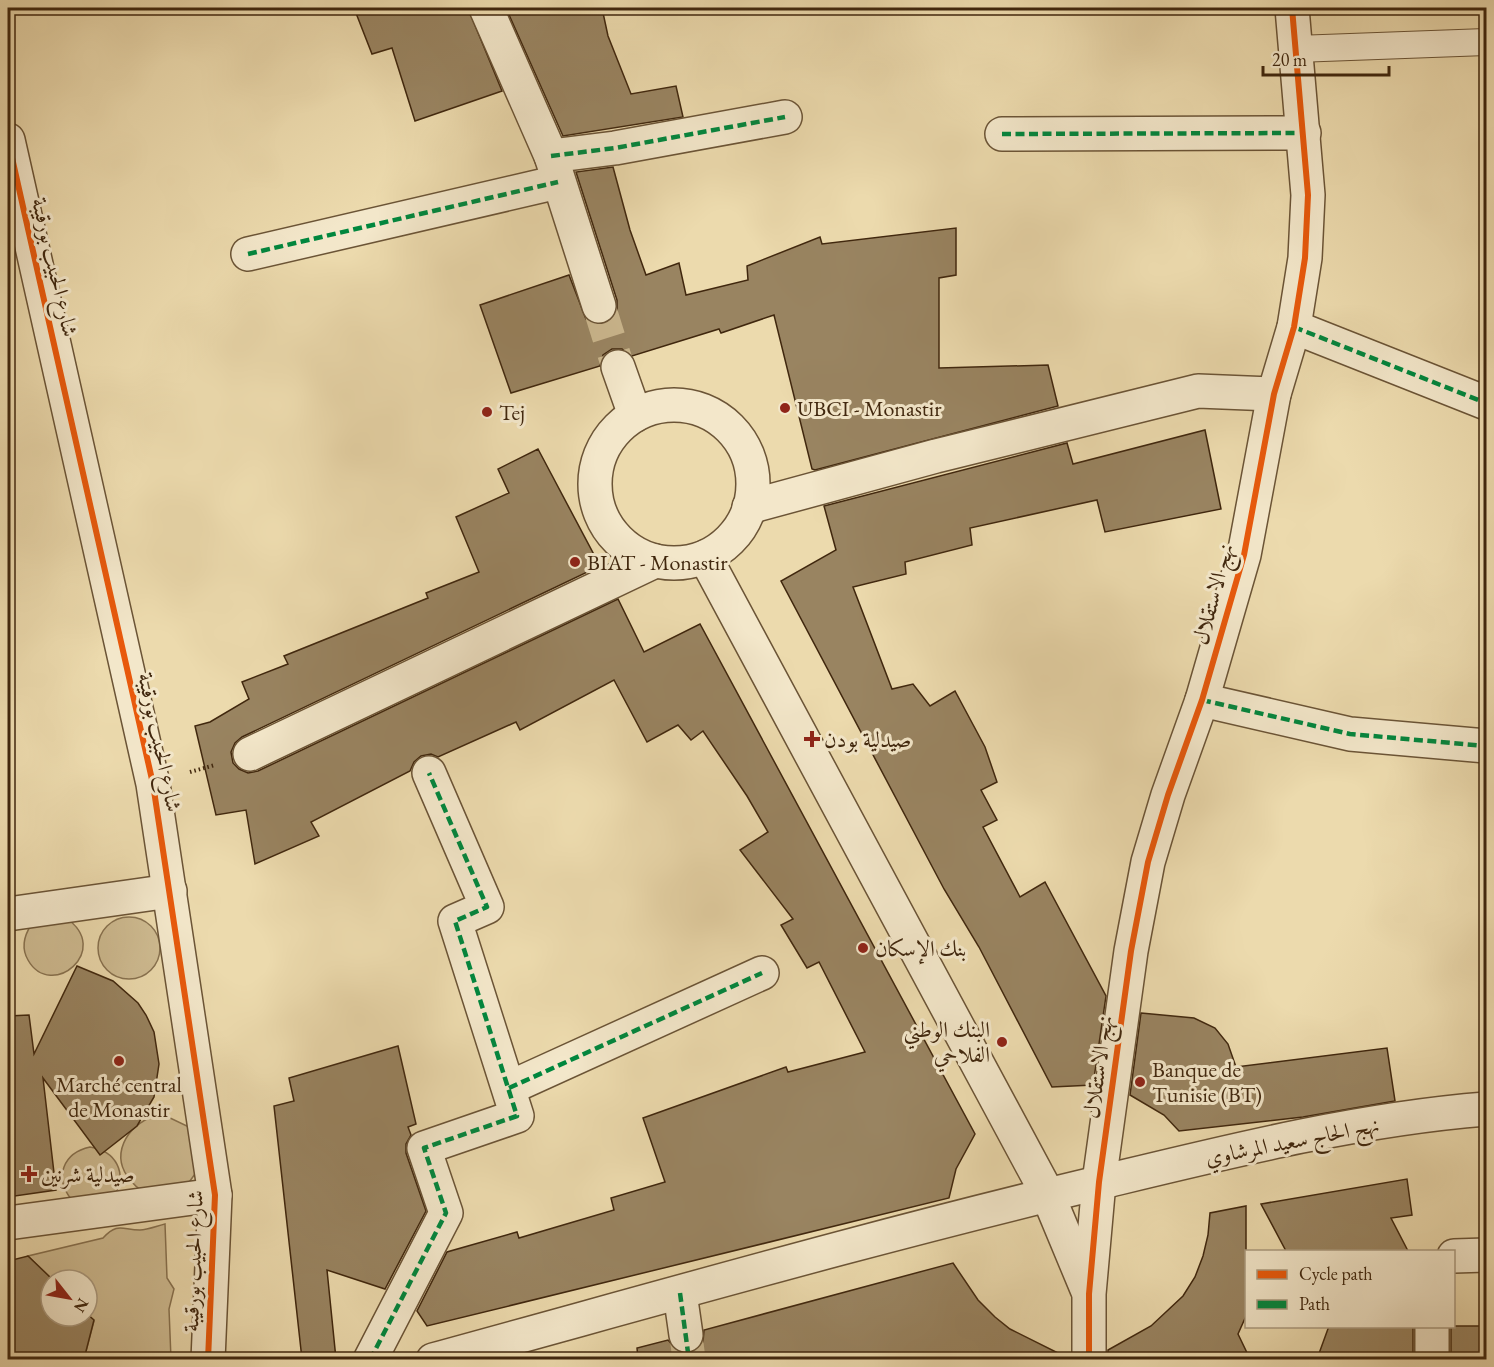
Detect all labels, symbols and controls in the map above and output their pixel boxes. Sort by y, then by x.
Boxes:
scale bar [1263,39,1389,77]
text: 20 m [1272,48,1307,71]
street label: شارع الحبيب بورقيبة [21,195,85,340]
place label: UBCI - Monastir [797,394,942,423]
place label: Tej [499,398,525,427]
marker: UBCI - Monastir [778,401,792,415]
marker: Tej [480,405,494,419]
street label: نهج الاستقلال [1186,540,1245,649]
place label: BIAT - Monastir [587,548,728,577]
marker: BIAT - Monastir [568,555,582,569]
street label: شارع الحبيب بورقيبة [127,670,189,815]
place label: صيدلية بودن [824,725,911,754]
marker: صيدلية بودن [805,732,819,746]
place label: بنك الإسكان [875,934,966,965]
marker: بنك الإسكان [856,941,870,955]
street label: نهج الاستقلال [1076,1014,1125,1121]
place label: البنك الوطني الفلاحي [903,1015,990,1073]
marker: البنك الوطني الفلاحي [995,1035,1009,1049]
marker: Marché central de Monastir [112,1054,126,1068]
place label: Banque de Tunisie (BT) [1152,1055,1262,1109]
place label: Marché central de Monastir [56,1070,182,1124]
marker: Banque de Tunisie (BT) [1133,1075,1147,1089]
street label: نهج الحاج سعيد المرشاوي [1202,1110,1382,1177]
place label: صيدلية شرنين [41,1160,135,1189]
marker: صيدلية شرنين [22,1167,36,1181]
street label: شارع الحبيب بورقيبة [176,1190,214,1333]
legend [1245,1250,1455,1328]
text: Cycle path [1299,1262,1373,1285]
north arrow [39,1268,99,1328]
text: Path [1299,1292,1330,1315]
text: N [69,1295,94,1316]

